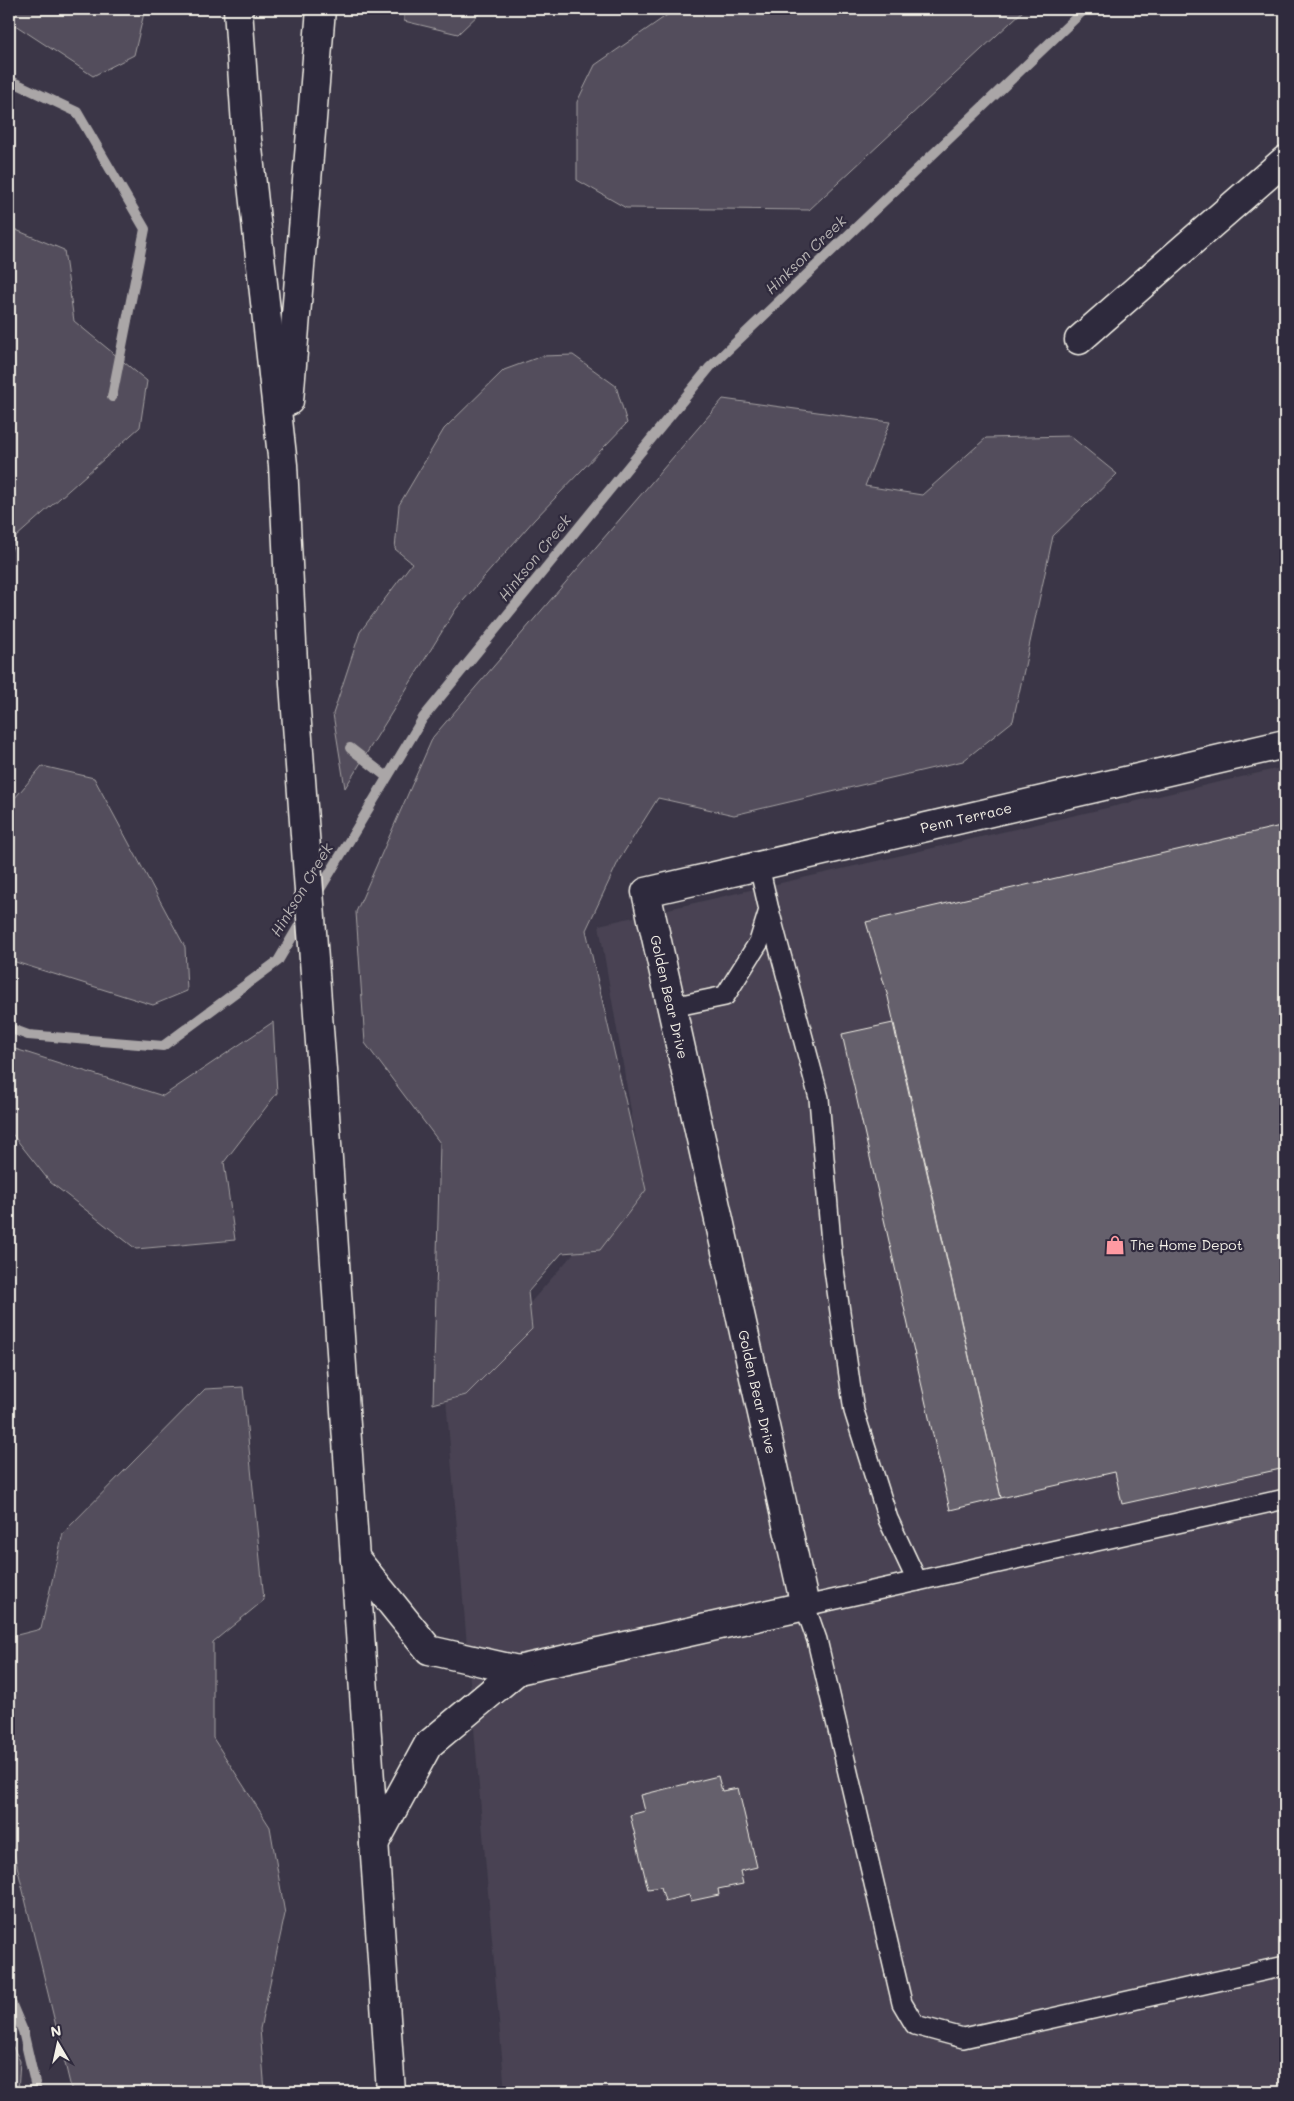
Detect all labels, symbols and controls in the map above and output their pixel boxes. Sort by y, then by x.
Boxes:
water label: Hinkson Creek [760,210,851,298]
water label: Hinkson Creek [493,509,576,605]
street label: Penn Terrace [918,798,1014,837]
water label: Hinkson Creek [265,838,337,940]
street label: Golden Bear Drive [646,933,693,1061]
shop icon: The Home Depot [1104,1234,1126,1256]
place label: The Home Depot [1130,1235,1243,1254]
street label: Golden Bear Drive [734,1328,781,1456]
north arrow [32,2018,82,2068]
text: N [49,2020,63,2041]

